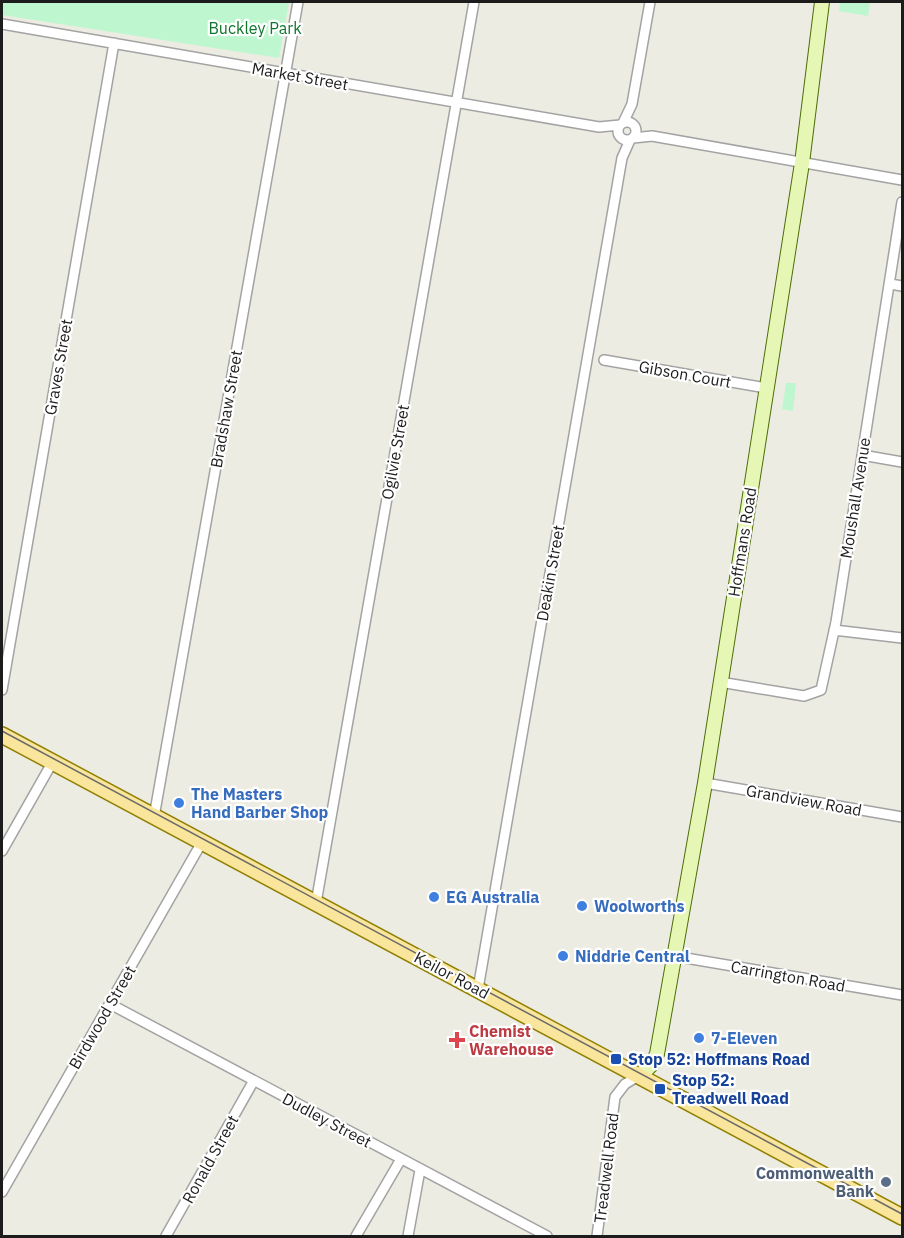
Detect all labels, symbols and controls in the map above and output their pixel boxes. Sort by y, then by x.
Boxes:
park label: Buckley Park [208,18,302,38]
street label: Market Street [250,58,350,94]
street label: Graves Street [40,317,76,417]
street label: Bradshaw Street [206,348,246,470]
street label: Gibson Court [637,356,733,392]
street label: Ogilvie Street [377,403,413,501]
street label: Moushall Avenue [836,436,874,560]
street label: Hoffmans Road [723,486,761,598]
street label: Deakin Street [532,523,568,623]
street label: Grandview Road [745,780,863,820]
place label: The Masters Hand Barber Shop [191,784,328,822]
marker: The Masters Hand Barber Shop [172,796,186,810]
place label: EG Australia [446,887,539,907]
marker: EG Australia [427,890,441,904]
place label: Woolworths [594,896,685,916]
marker: Woolworths [575,899,589,913]
place label: Niddrie Central [575,946,690,966]
street label: Keilor Road [411,947,493,1003]
marker: Niddrie Central [556,949,570,963]
street label: Carrington Road [729,956,847,996]
street label: Birdwood Street [64,962,140,1072]
place label: Chemist Warehouse [469,1021,554,1059]
place label: 7-Eleven [711,1028,777,1048]
marker: 7-Eleven [692,1031,706,1045]
marker: Chemist Warehouse [450,1033,464,1047]
place label: Stop 52: Hoffmans Road [628,1049,810,1069]
marker: Stop 52: Hoffmans Road [609,1052,623,1066]
place label: Stop 52: Treadwell Road [672,1070,789,1108]
marker: Stop 52: Treadwell Road [653,1082,667,1096]
street label: Dudley Street [279,1088,375,1152]
street label: Ronald Street [178,1111,242,1207]
street label: Treadwell Road [589,1112,623,1224]
place label: Commonwealth Bank [756,1163,875,1201]
marker: Commonwealth Bank [879,1175,893,1189]

